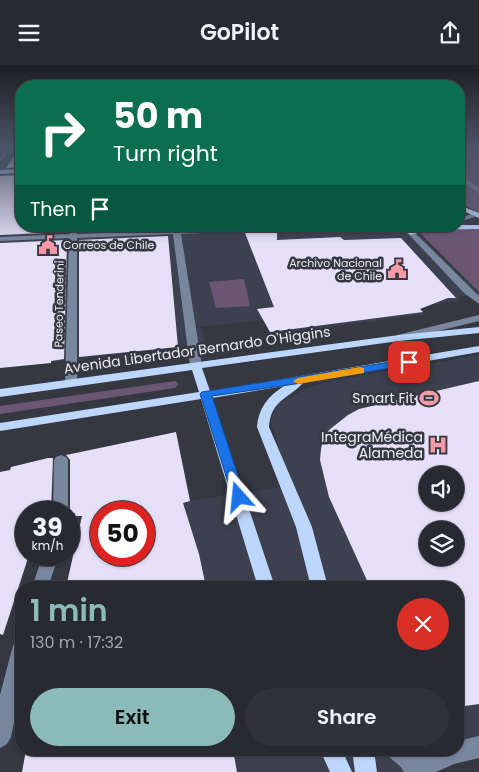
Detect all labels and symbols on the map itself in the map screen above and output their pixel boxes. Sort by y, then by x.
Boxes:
public building icon: Correos de Chile [37,234,59,256]
place label: Correos de Chile [63,237,154,253]
place label: Archivo Nacional de Chile [289,255,382,284]
public building icon: Archivo Nacional de Chile [386,258,408,280]
street label: Paseo Tenderini [50,260,68,348]
street label: Avenida Libertador Bernardo O'Higgins [62,321,332,379]
pin [388,341,430,383]
sports icon: Smart Fit [418,387,440,409]
place label: Smart Fit [352,388,414,408]
place label: IntegraMédica Alameda [321,427,423,463]
hospital icon: IntegraMédica Alameda [427,434,449,456]
position arrow [212,470,264,522]
speed limit sign: 50 [90,501,155,566]

